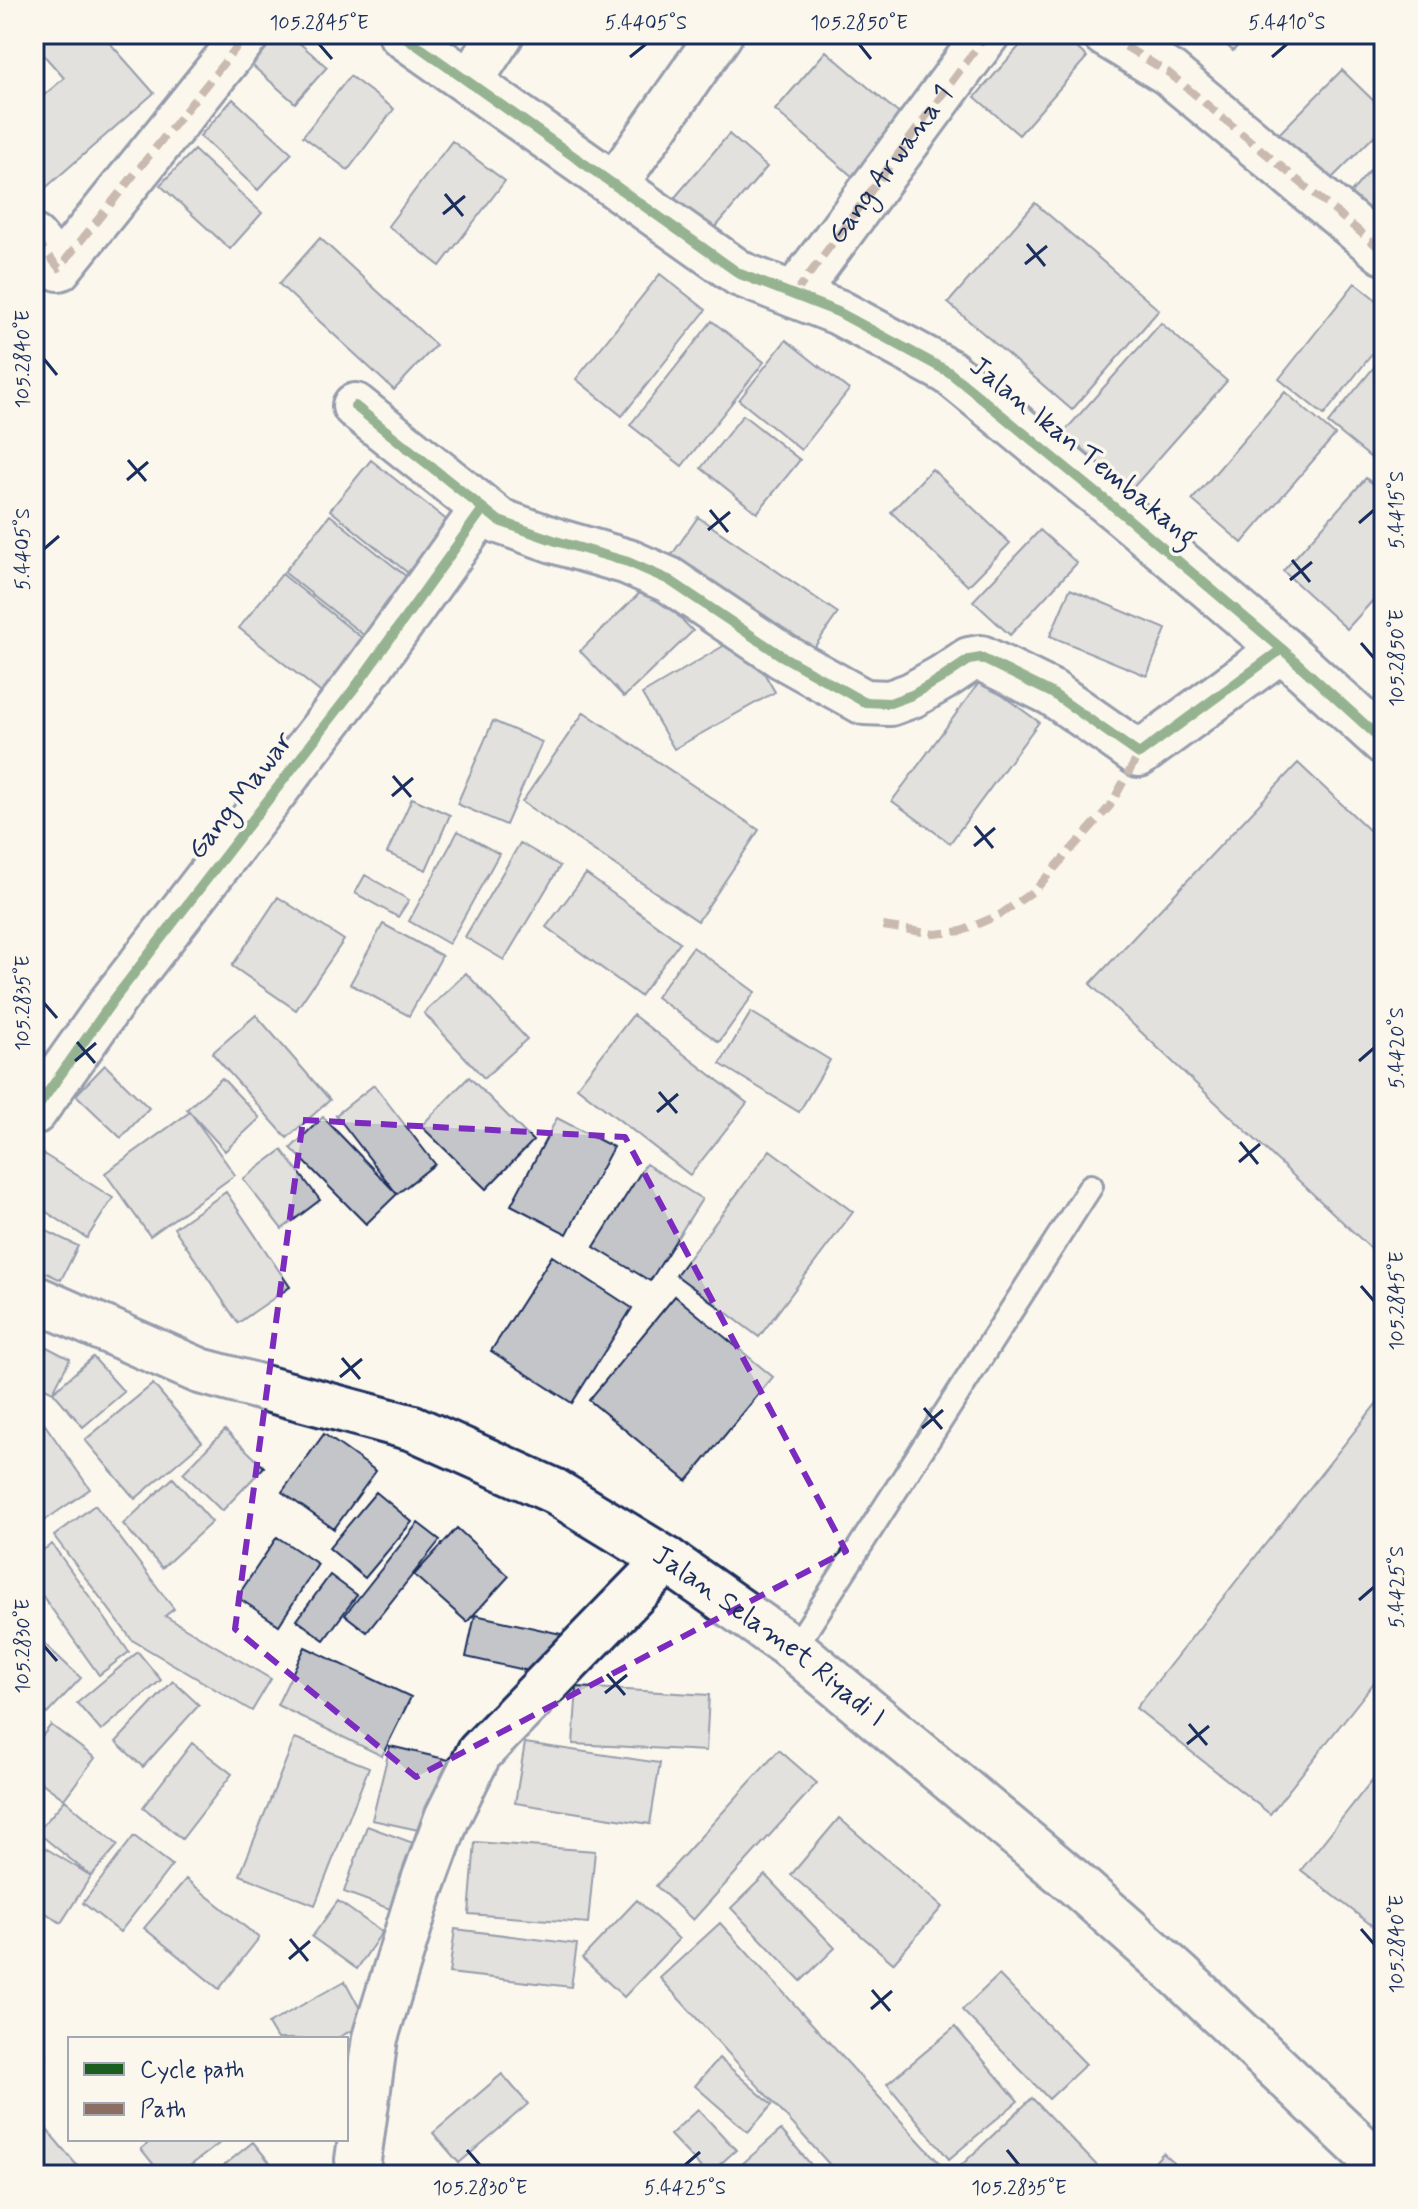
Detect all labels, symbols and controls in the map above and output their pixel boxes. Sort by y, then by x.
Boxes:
text: 105.2845°E [269,10,369,37]
text: 5.4405°S [605,10,687,37]
text: 105.2850°E [810,10,908,37]
text: 5.4410°S [1248,10,1326,37]
street label: Gang Arwana 1 [819,78,962,252]
text: 105.2840°E [10,310,37,408]
street label: Jalan Ikan Tembakang [959,348,1205,558]
text: 5.4415°S [1384,471,1411,549]
text: 5.4405°S [10,508,37,590]
text: 105.2850°E [1384,609,1411,707]
street label: Gang Mawar [179,724,305,869]
text: 105.2835°E [10,955,37,1051]
text: 5.4420°S [1384,1007,1411,1089]
text: 105.2845°E [1384,1251,1411,1351]
street label: Jalan Selamet Riyadi I [645,1537,893,1736]
text: 5.4425°S [1384,1546,1411,1628]
text: 105.2830°E [10,1599,37,1693]
text: 105.2840°E [1384,1895,1411,1993]
legend [68,2037,348,2141]
text: Cycle path [140,2055,245,2086]
text: Path [140,2095,186,2126]
text: 105.2830°E [433,2175,527,2202]
text: 5.4425°S [644,2175,726,2202]
text: 105.2835°E [971,2175,1067,2202]

